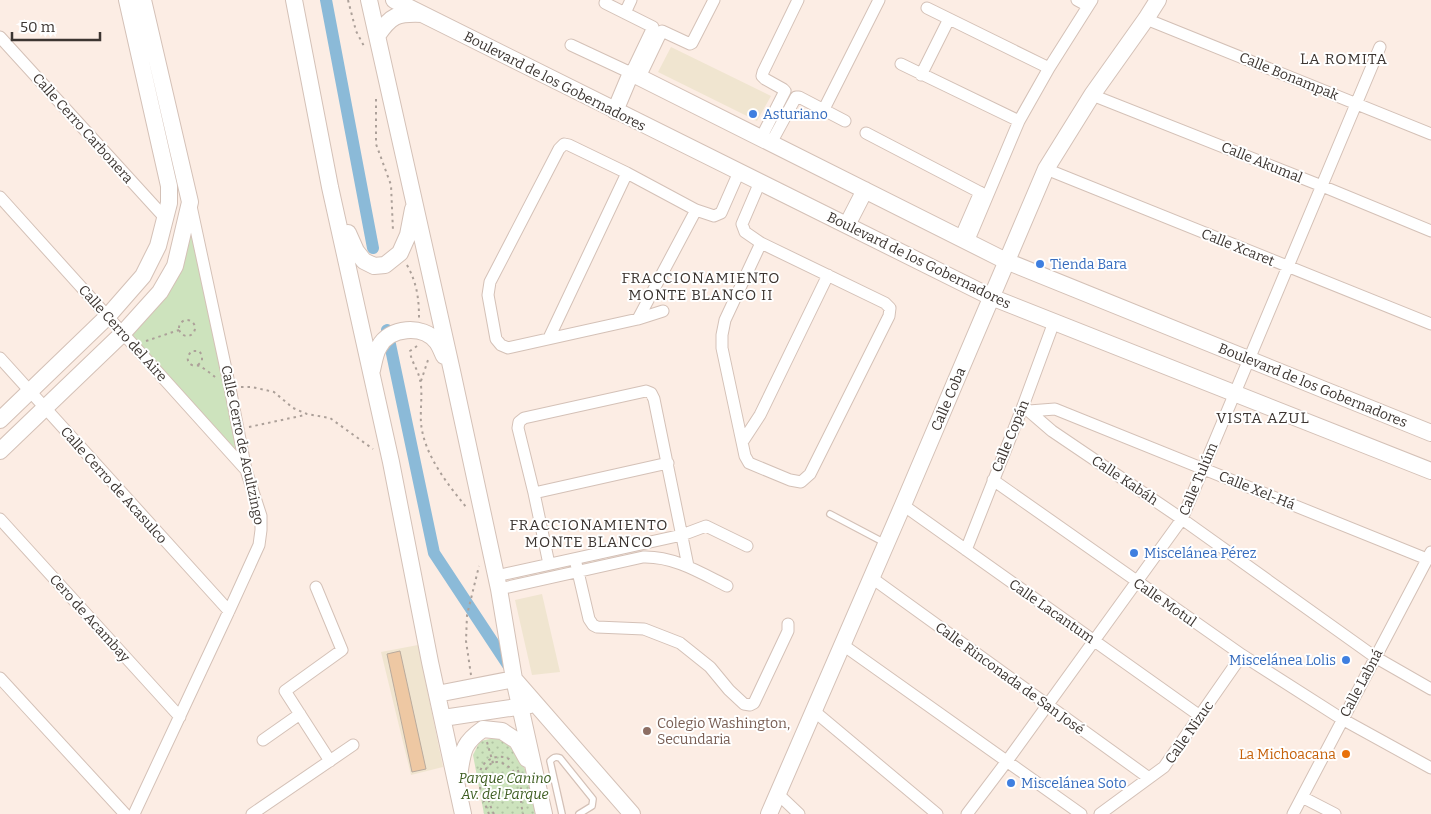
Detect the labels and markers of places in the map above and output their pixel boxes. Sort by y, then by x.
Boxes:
place label: Asturiano [763,106,828,123]
marker: Asturiano [747,108,759,120]
place label: Tienda Bara [1050,256,1127,273]
marker: Tienda Bara [1034,258,1046,270]
place label: Miscelánea Pérez [1144,545,1257,562]
marker: Miscelánea Pérez [1128,547,1140,559]
place label: Miscelánea Lolis [1229,652,1336,669]
marker: Miscelánea Lolis [1340,654,1352,666]
place label: Colegio Washington, Secundaria [657,715,790,748]
marker: Colegio Washington, Secundaria [641,725,653,737]
place label: La Michoacana [1239,746,1336,763]
marker: La Michoacana [1340,748,1352,760]
place label: Miscelánea Soto [1021,775,1127,792]
marker: Miscelánea Soto [1005,777,1017,789]

